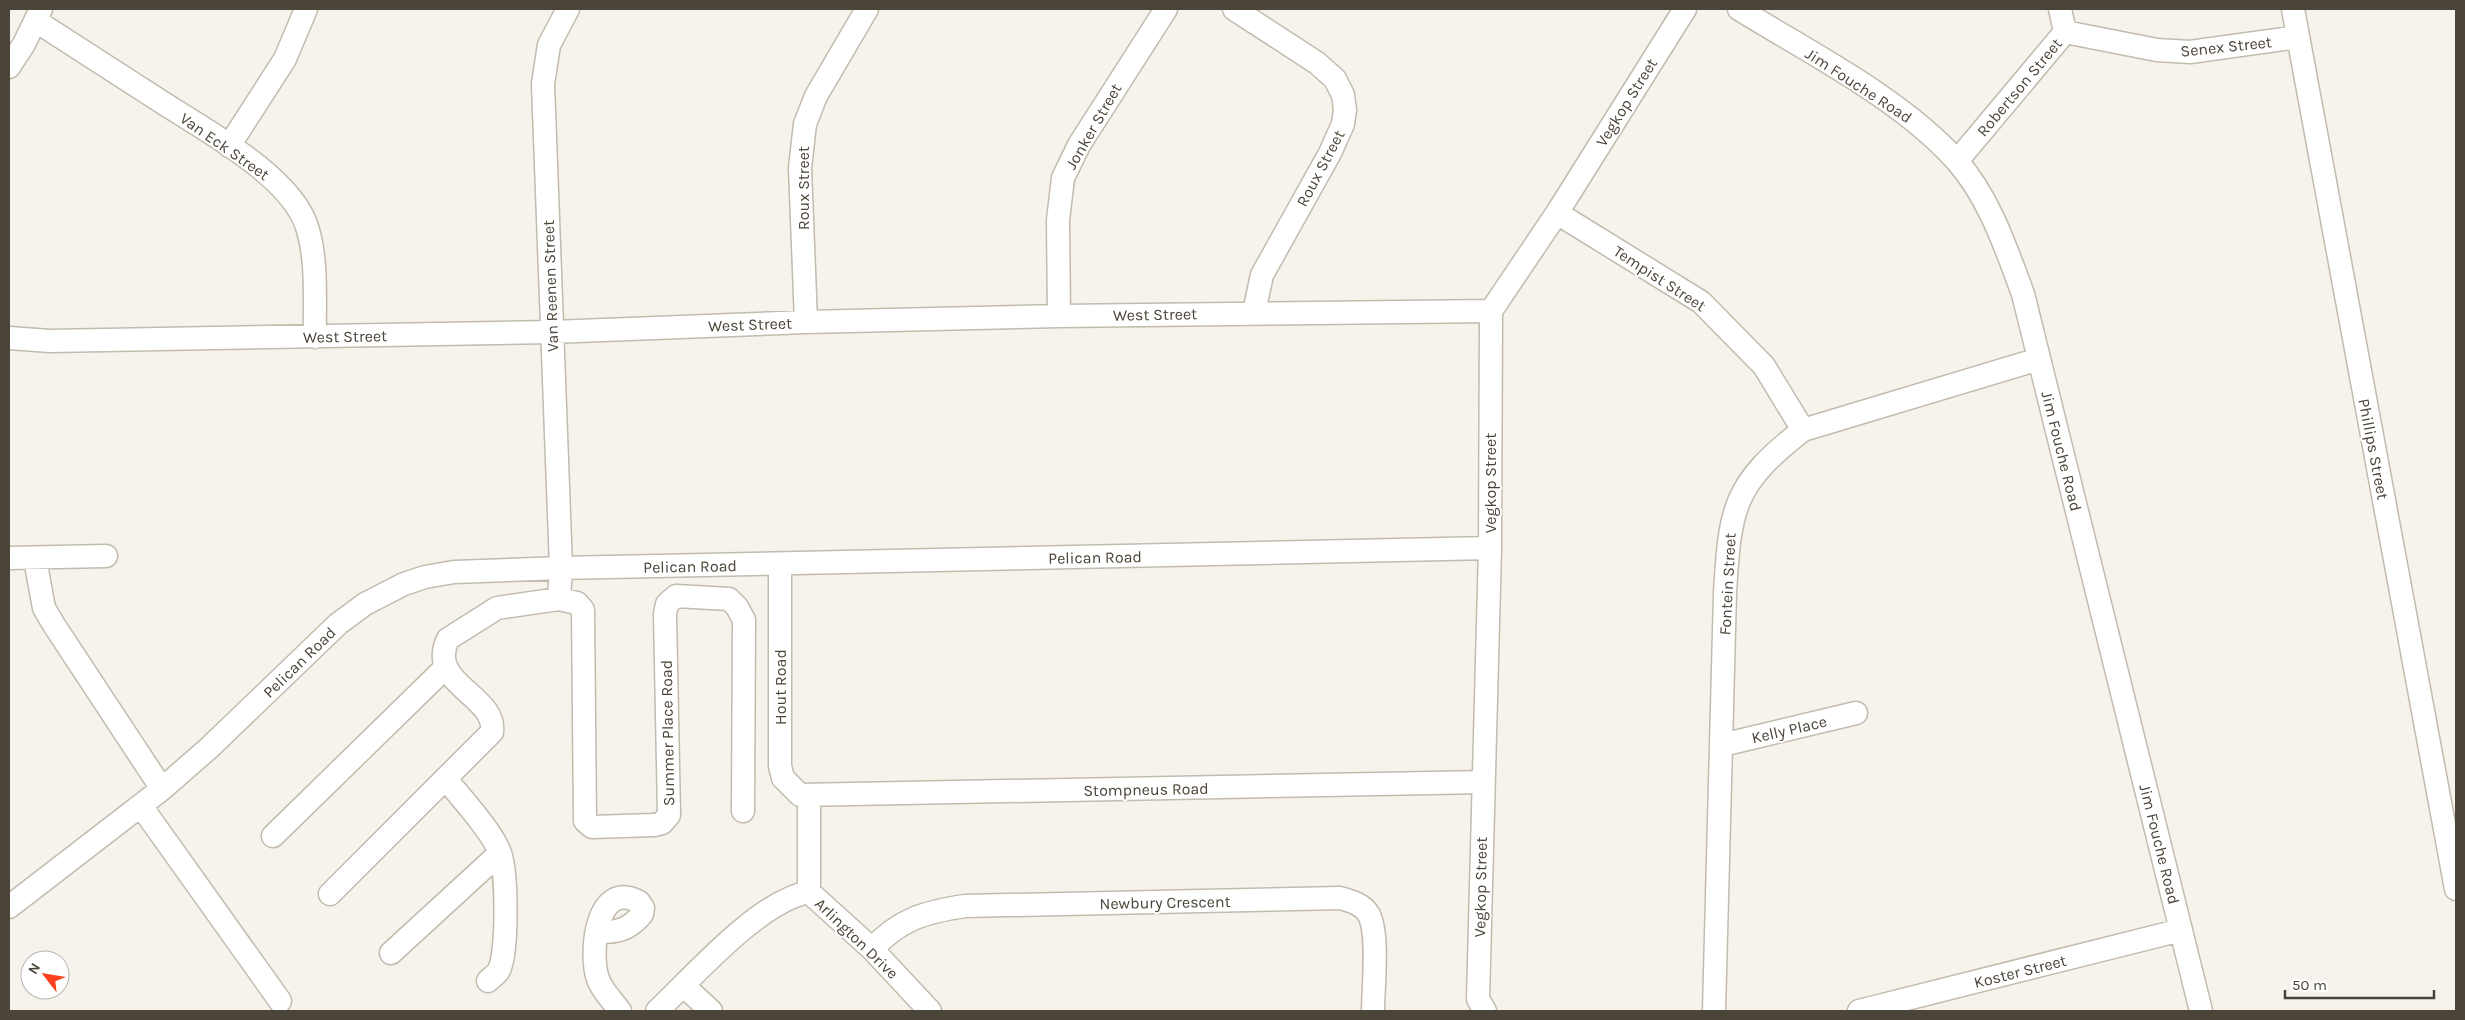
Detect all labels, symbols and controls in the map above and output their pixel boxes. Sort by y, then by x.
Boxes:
street label: Senex Street [2179,32,2273,61]
street label: Robertson Street [1973,34,2066,140]
street label: Jim Fouche Road [1802,44,1916,127]
street label: Vegkop Street [1592,55,1661,150]
street label: Jonker Street [1061,80,1126,172]
street label: Van Eck Street [176,109,273,184]
street label: Roux Street [1292,127,1349,210]
street label: Roux Street [794,146,813,230]
street label: Van Reenen Street [539,220,562,352]
street label: Tempist Street [1610,242,1709,315]
street label: West Street [1113,304,1197,325]
street label: West Street [708,314,792,335]
street label: West Street [303,326,387,347]
street label: Jim Fouche Road [2037,389,2086,513]
street label: Phillips Street [2354,397,2393,501]
street label: Vegkop Street [1481,433,1500,533]
street label: Fontein Street [1715,532,1740,636]
street label: Pelican Road [1048,547,1142,568]
street label: Pelican Road [643,556,737,577]
street label: Pelican Road [259,623,340,702]
street label: Hout Road [771,649,790,725]
street label: Summer Place Road [657,660,678,806]
street label: Kelly Place [1750,712,1829,747]
street label: Stompneus Road [1083,779,1209,800]
street label: Jim Fouche Road [2135,782,2184,906]
street label: Vegkop Street [1470,837,1491,937]
street label: Newbury Crescent [1099,892,1231,913]
street label: Arlington Drive [811,894,902,983]
north arrow [20,950,70,1000]
street label: Koster Street [1972,951,2068,992]
text: N [24,960,44,977]
scale bar [2285,968,2434,1000]
text: 50 m [2292,976,2327,994]

